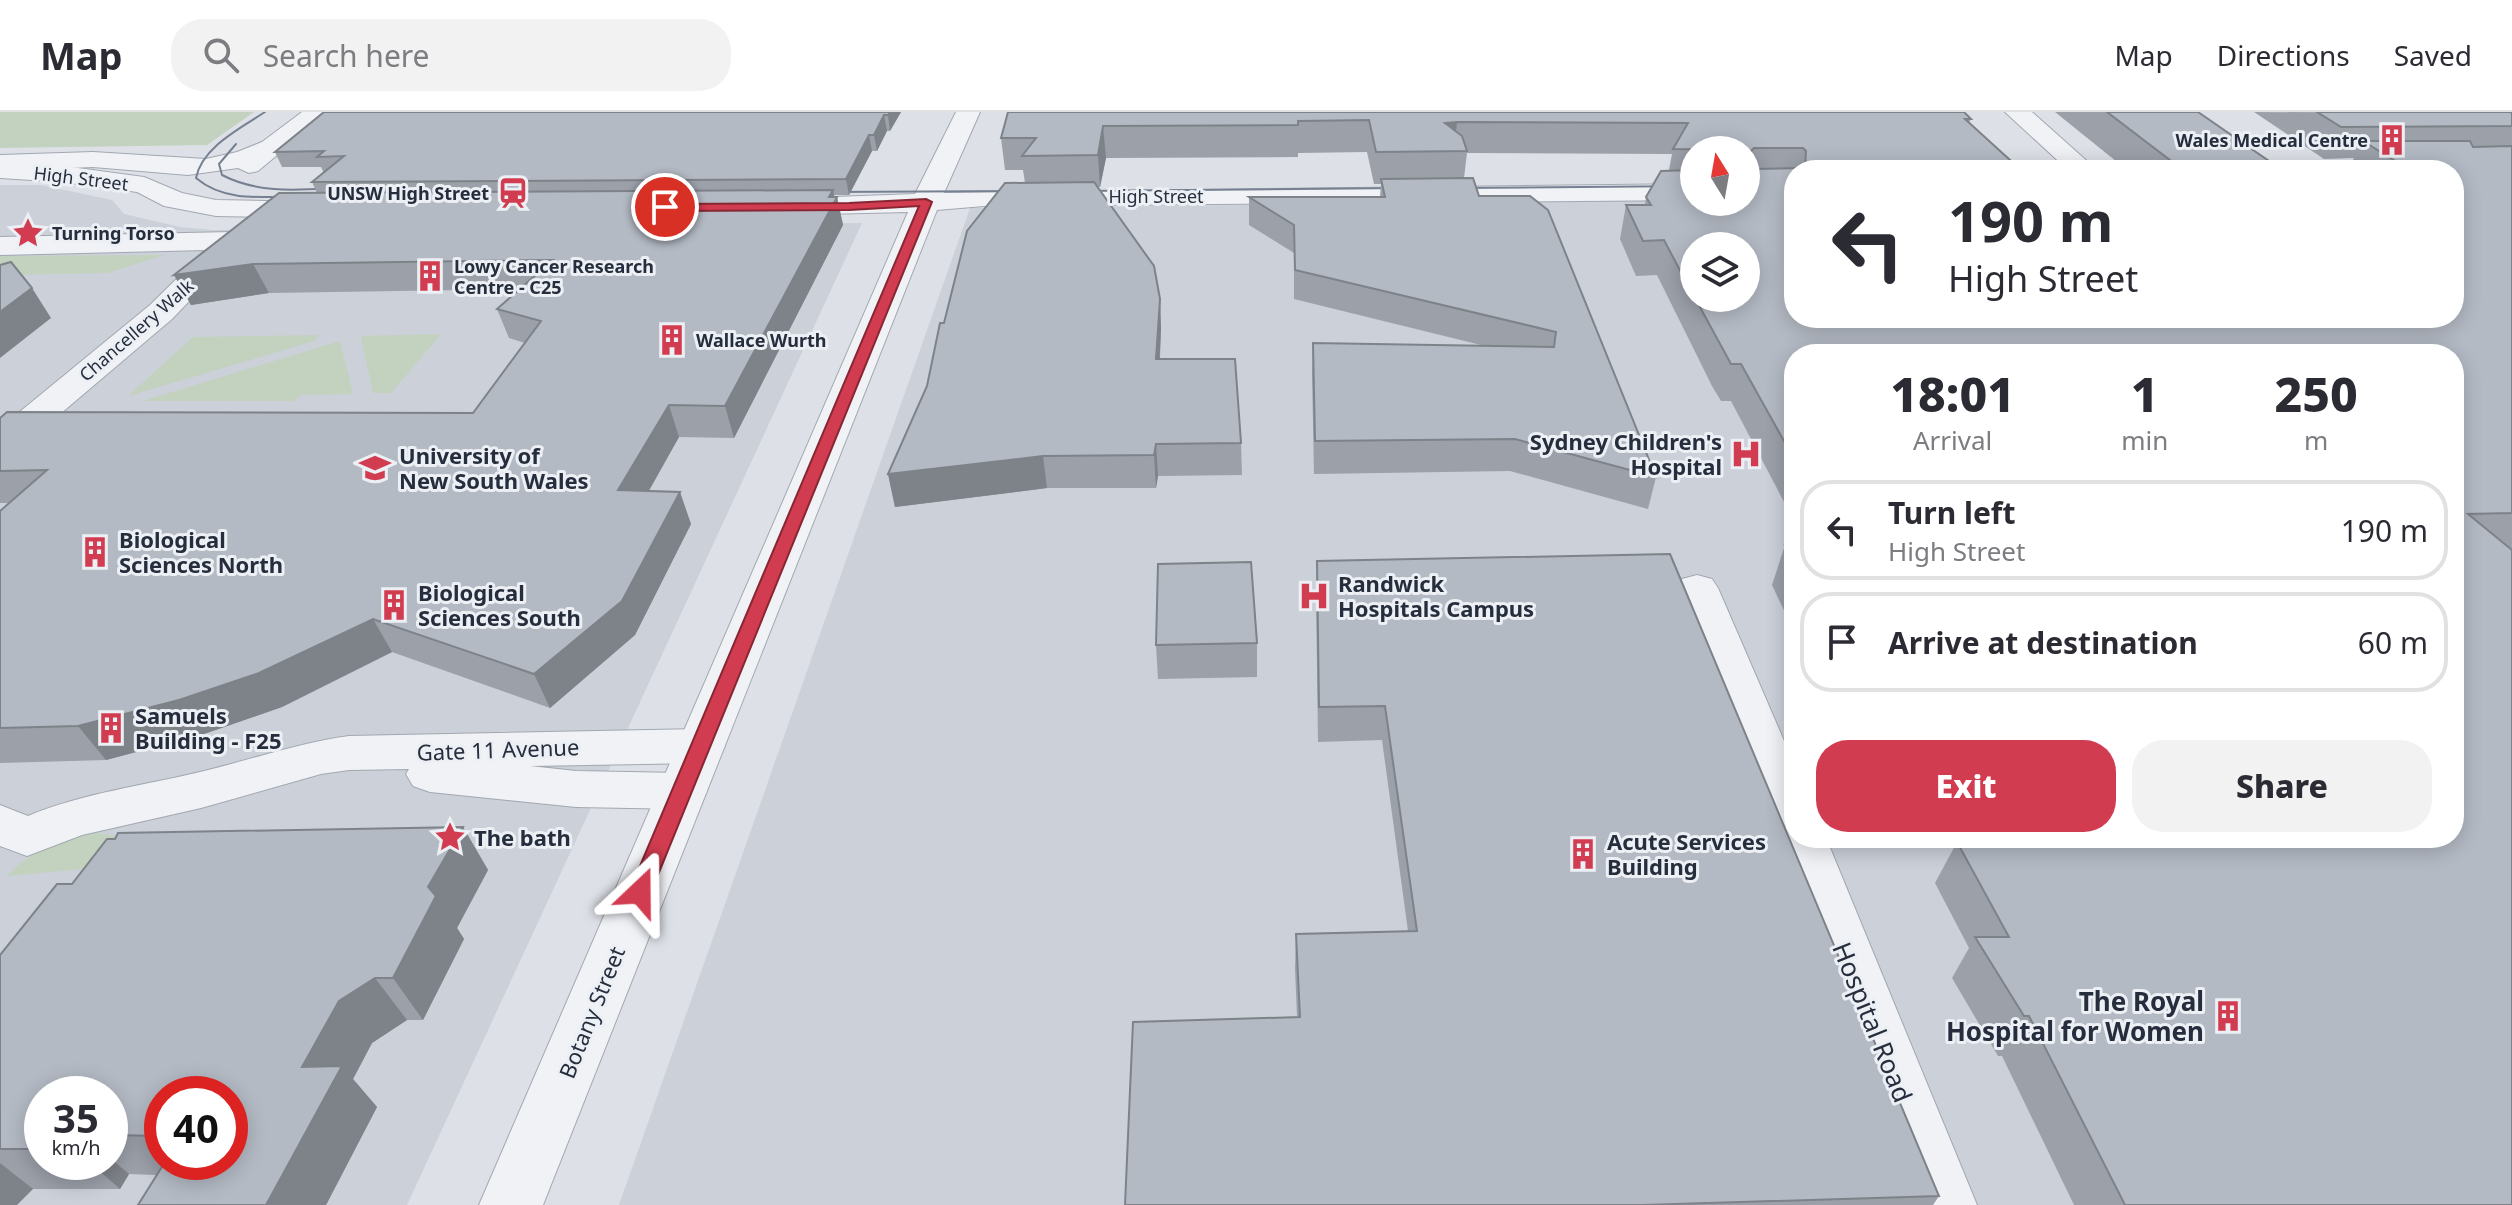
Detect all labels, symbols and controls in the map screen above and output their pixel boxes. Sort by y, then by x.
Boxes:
search box [171,19,731,91]
text: Map [40,29,123,81]
icon: search [199,33,243,77]
text: Search here [263,35,430,76]
text: Map [2114,36,2173,74]
text: Directions [2217,36,2350,74]
text: Saved [2394,36,2472,74]
building icon: Wales Medical Centre [2375,123,2409,157]
place label: Wales Medical Centre [2176,128,2368,152]
north arrow [1680,136,1760,216]
map controls [1680,136,1760,312]
street label: High Street [32,160,130,196]
pin [631,173,699,241]
station icon: UNSW High Street [496,176,530,210]
place label: UNSW High Street [327,181,489,205]
text: 190 m [1948,182,2113,258]
street label: High Street [1108,184,1204,208]
icon: arrive [643,185,687,229]
icon: left [1816,192,1920,296]
place icon: Turning Torso [11,216,45,250]
place label: Turning Torso [52,221,175,245]
button: layers [1680,232,1760,312]
place label: Lowy Cancer Research Centre - C25 [454,254,654,299]
text: High Street [1948,254,2138,303]
building icon: Lowy Cancer Research Centre - C25 [413,259,447,293]
street label: Chancellery Walk [74,273,198,386]
building icon: Wallace Wurth [655,323,689,357]
place label: Wallace Wurth [696,328,827,352]
text: 18:01 [1890,361,2015,426]
text: 1 [2131,361,2159,426]
text: 250 [2275,361,2358,426]
text: Arrival [1913,422,1992,458]
text: min [2121,422,2168,458]
text: m [2304,422,2328,458]
place label: Sydney Children's Hospital [1530,426,1722,481]
hospital icon: Sydney Children's Hospital [1729,437,1763,471]
place label: University of New South Wales [399,440,589,495]
school or university icon: University of New South Wales [358,451,392,485]
text: Turn left [1888,492,2016,533]
icon: left [1820,508,1864,552]
text: 190 m [2341,510,2428,551]
place label: Biological Sciences North [119,524,283,579]
text: High Street [1888,533,2025,569]
building icon: Biological Sciences North [78,535,112,569]
place label: Randwick Hospitals Campus [1338,568,1534,623]
place label: Biological Sciences South [418,577,581,632]
hospital icon: Randwick Hospitals Campus [1297,579,1331,613]
building icon: Biological Sciences South [377,588,411,622]
icon: arrive [1820,620,1864,664]
text: Arrive at destination [1888,622,2198,663]
text: 60 m [2358,622,2428,663]
place label: Samuels Building - F25 [135,700,281,755]
building icon: Samuels Building - F25 [94,711,128,745]
street label: Gate 11 Avenue [416,731,580,767]
button: Exit [1816,740,2116,832]
button: Share [2132,740,2432,832]
place icon: The bath [433,820,467,854]
place label: The bath [474,822,571,852]
place label: Acute Services Building [1607,826,1766,881]
building icon: Acute Services Building [1566,837,1600,871]
position arrow [598,850,682,934]
street label: Hospital Road [1824,936,1922,1108]
street label: Botany Street [551,941,631,1082]
place label: The Royal Hospital for Women [1946,983,2204,1049]
building icon: The Royal Hospital for Women [2211,999,2245,1033]
speed limit sign: 40 [144,1076,248,1180]
text: 35 [53,1090,99,1145]
text: km/h [51,1134,101,1161]

